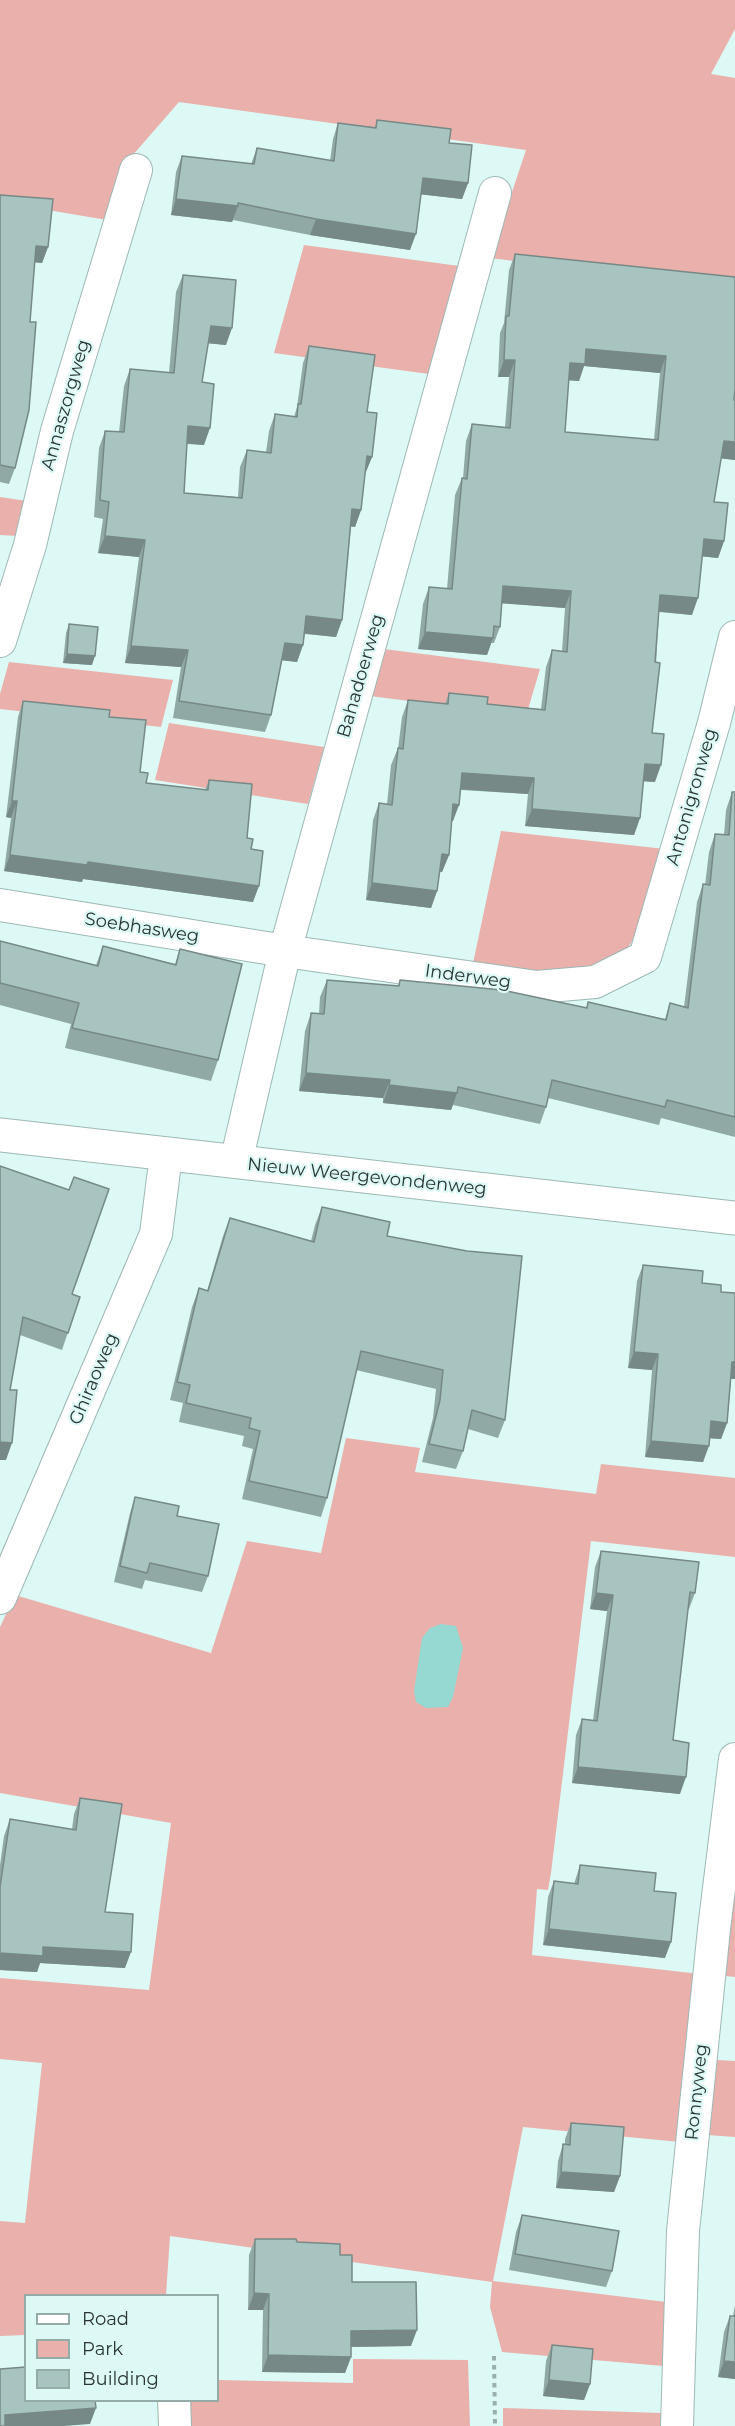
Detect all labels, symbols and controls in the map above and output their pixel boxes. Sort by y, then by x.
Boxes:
street label: Annaszorgweg [37,337,95,473]
street label: Bahadoerweg [333,612,389,740]
street label: Antonigronweg [662,726,722,868]
street label: Soebhasweg [83,908,201,948]
street label: Inderweg [423,960,513,994]
street label: Nieuw Weergevondenweg [246,1154,488,1200]
street label: Ghiraoweg [65,1330,123,1428]
street label: Ronnyweg [681,2043,713,2141]
legend [24,2294,219,2402]
text: Road [82,2308,129,2330]
text: Park [82,2338,123,2360]
text: Building [82,2368,159,2390]

